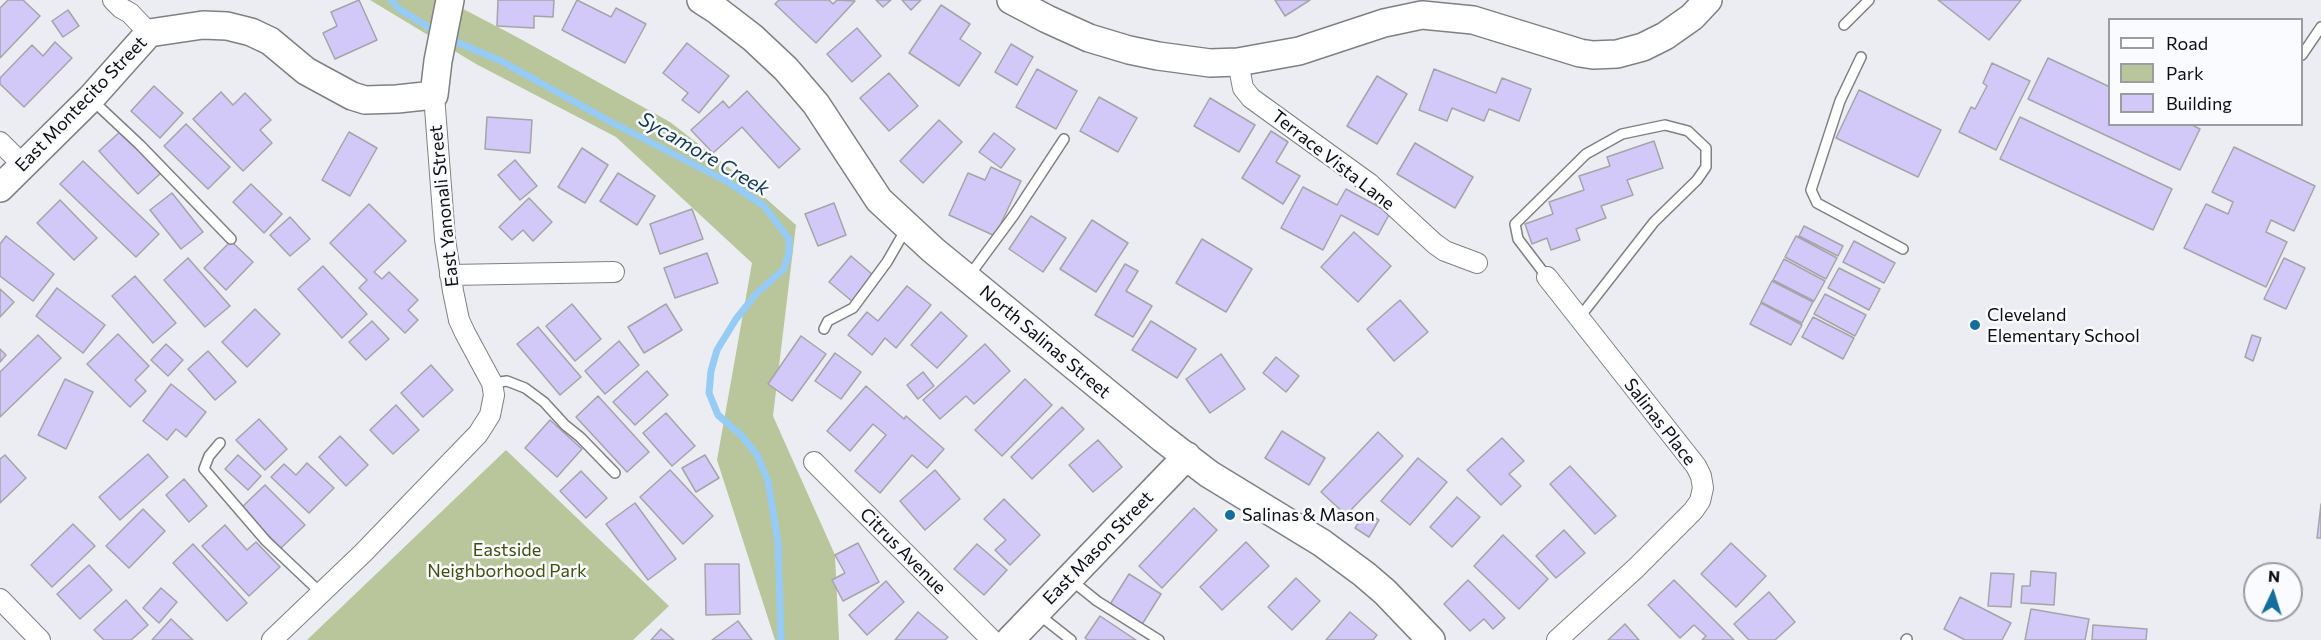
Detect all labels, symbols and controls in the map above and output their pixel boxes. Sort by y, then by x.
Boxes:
legend [2108,18,2303,126]
street label: East Montecito Street [11,32,151,176]
text: Road [2166,32,2208,54]
text: Park [2166,62,2204,84]
text: Building [2166,92,2232,114]
street label: Terrace Vista Lane [1267,105,1399,215]
water label: Sycamore Creek [635,107,773,201]
street label: East Yanonali Street [425,124,463,288]
street label: North Salinas Street [975,281,1115,403]
place label: Cleveland Elementary School [1987,304,2140,346]
marker: Cleveland Elementary School [1968,318,1982,332]
street label: Salinas Place [1619,374,1701,470]
street label: East Mason Street [1038,487,1158,609]
street label: Citrus Avenue [855,503,951,599]
place label: Salinas & Mason [1242,504,1375,526]
marker: Salinas & Mason [1223,508,1237,522]
park label: Eastside Neighborhood Park [427,539,587,582]
north arrow [2243,562,2303,622]
text: N [2268,566,2281,585]

